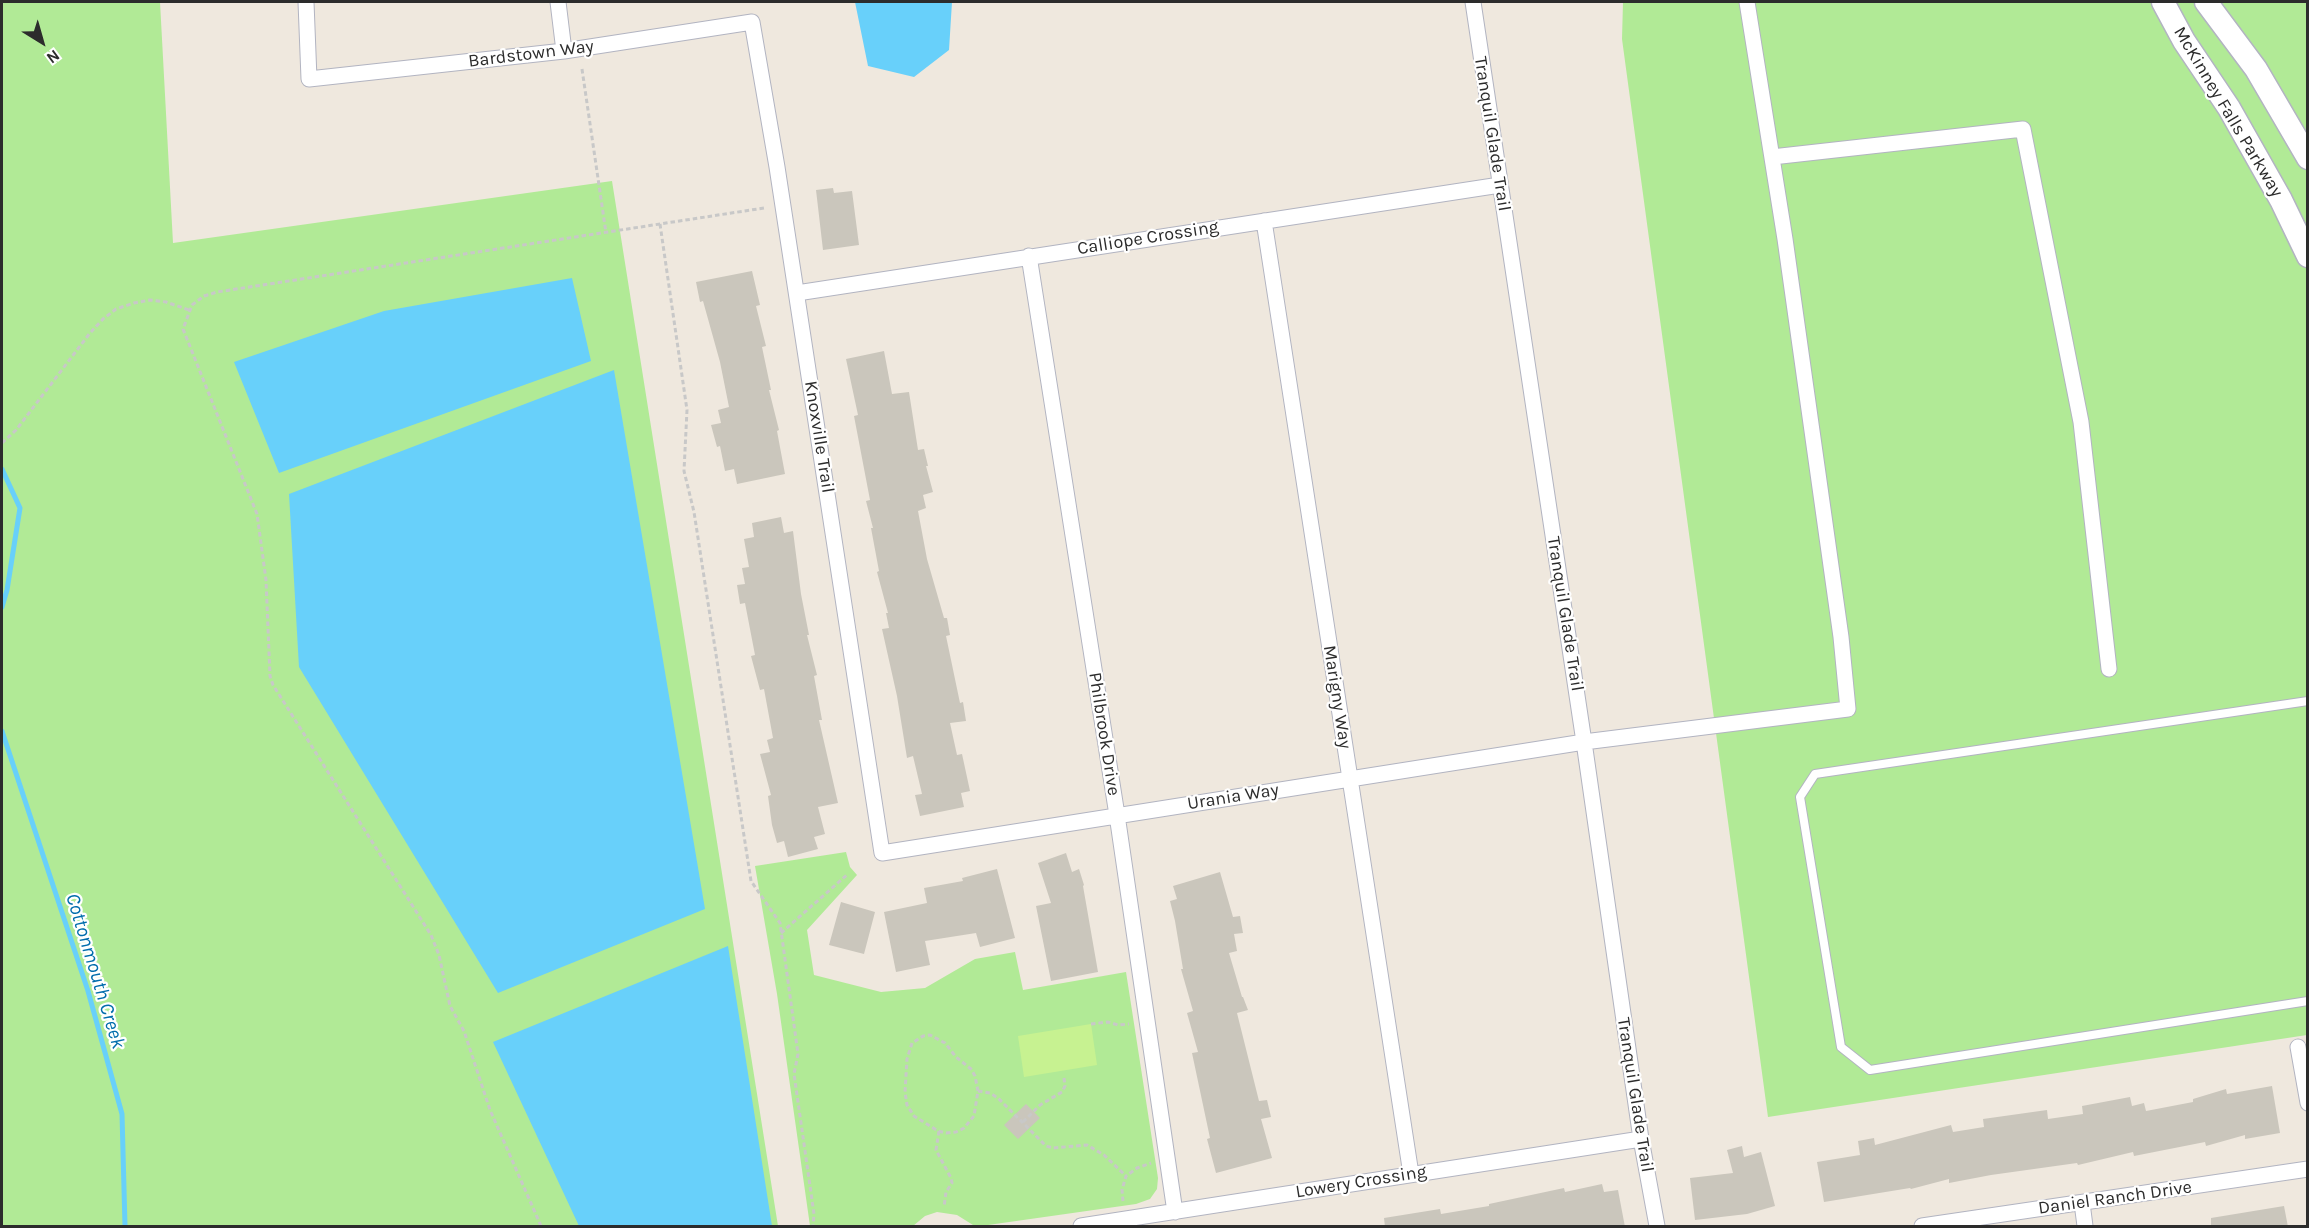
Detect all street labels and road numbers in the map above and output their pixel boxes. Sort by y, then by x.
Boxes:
street label: McKinney Falls Parkway [2169,23,2287,201]
street label: Bardstown Way [467,36,595,72]
street label: Tranquil Glade Trail [1469,55,1515,213]
street label: Calliope Crossing [1076,216,1220,260]
street label: Knoxville Trail [799,379,839,495]
street label: Tranquil Glade Trail [1542,535,1588,693]
street label: Marigny Way [1318,644,1356,750]
street label: Philbrook Drive [1084,671,1124,797]
street label: Urania Way [1186,779,1280,815]
street label: Tranquil Glade Trail [1612,1016,1658,1174]
street label: Lowery Crossing [1294,1161,1428,1203]
street label: Daniel Ranch Drive [2037,1177,2193,1219]

